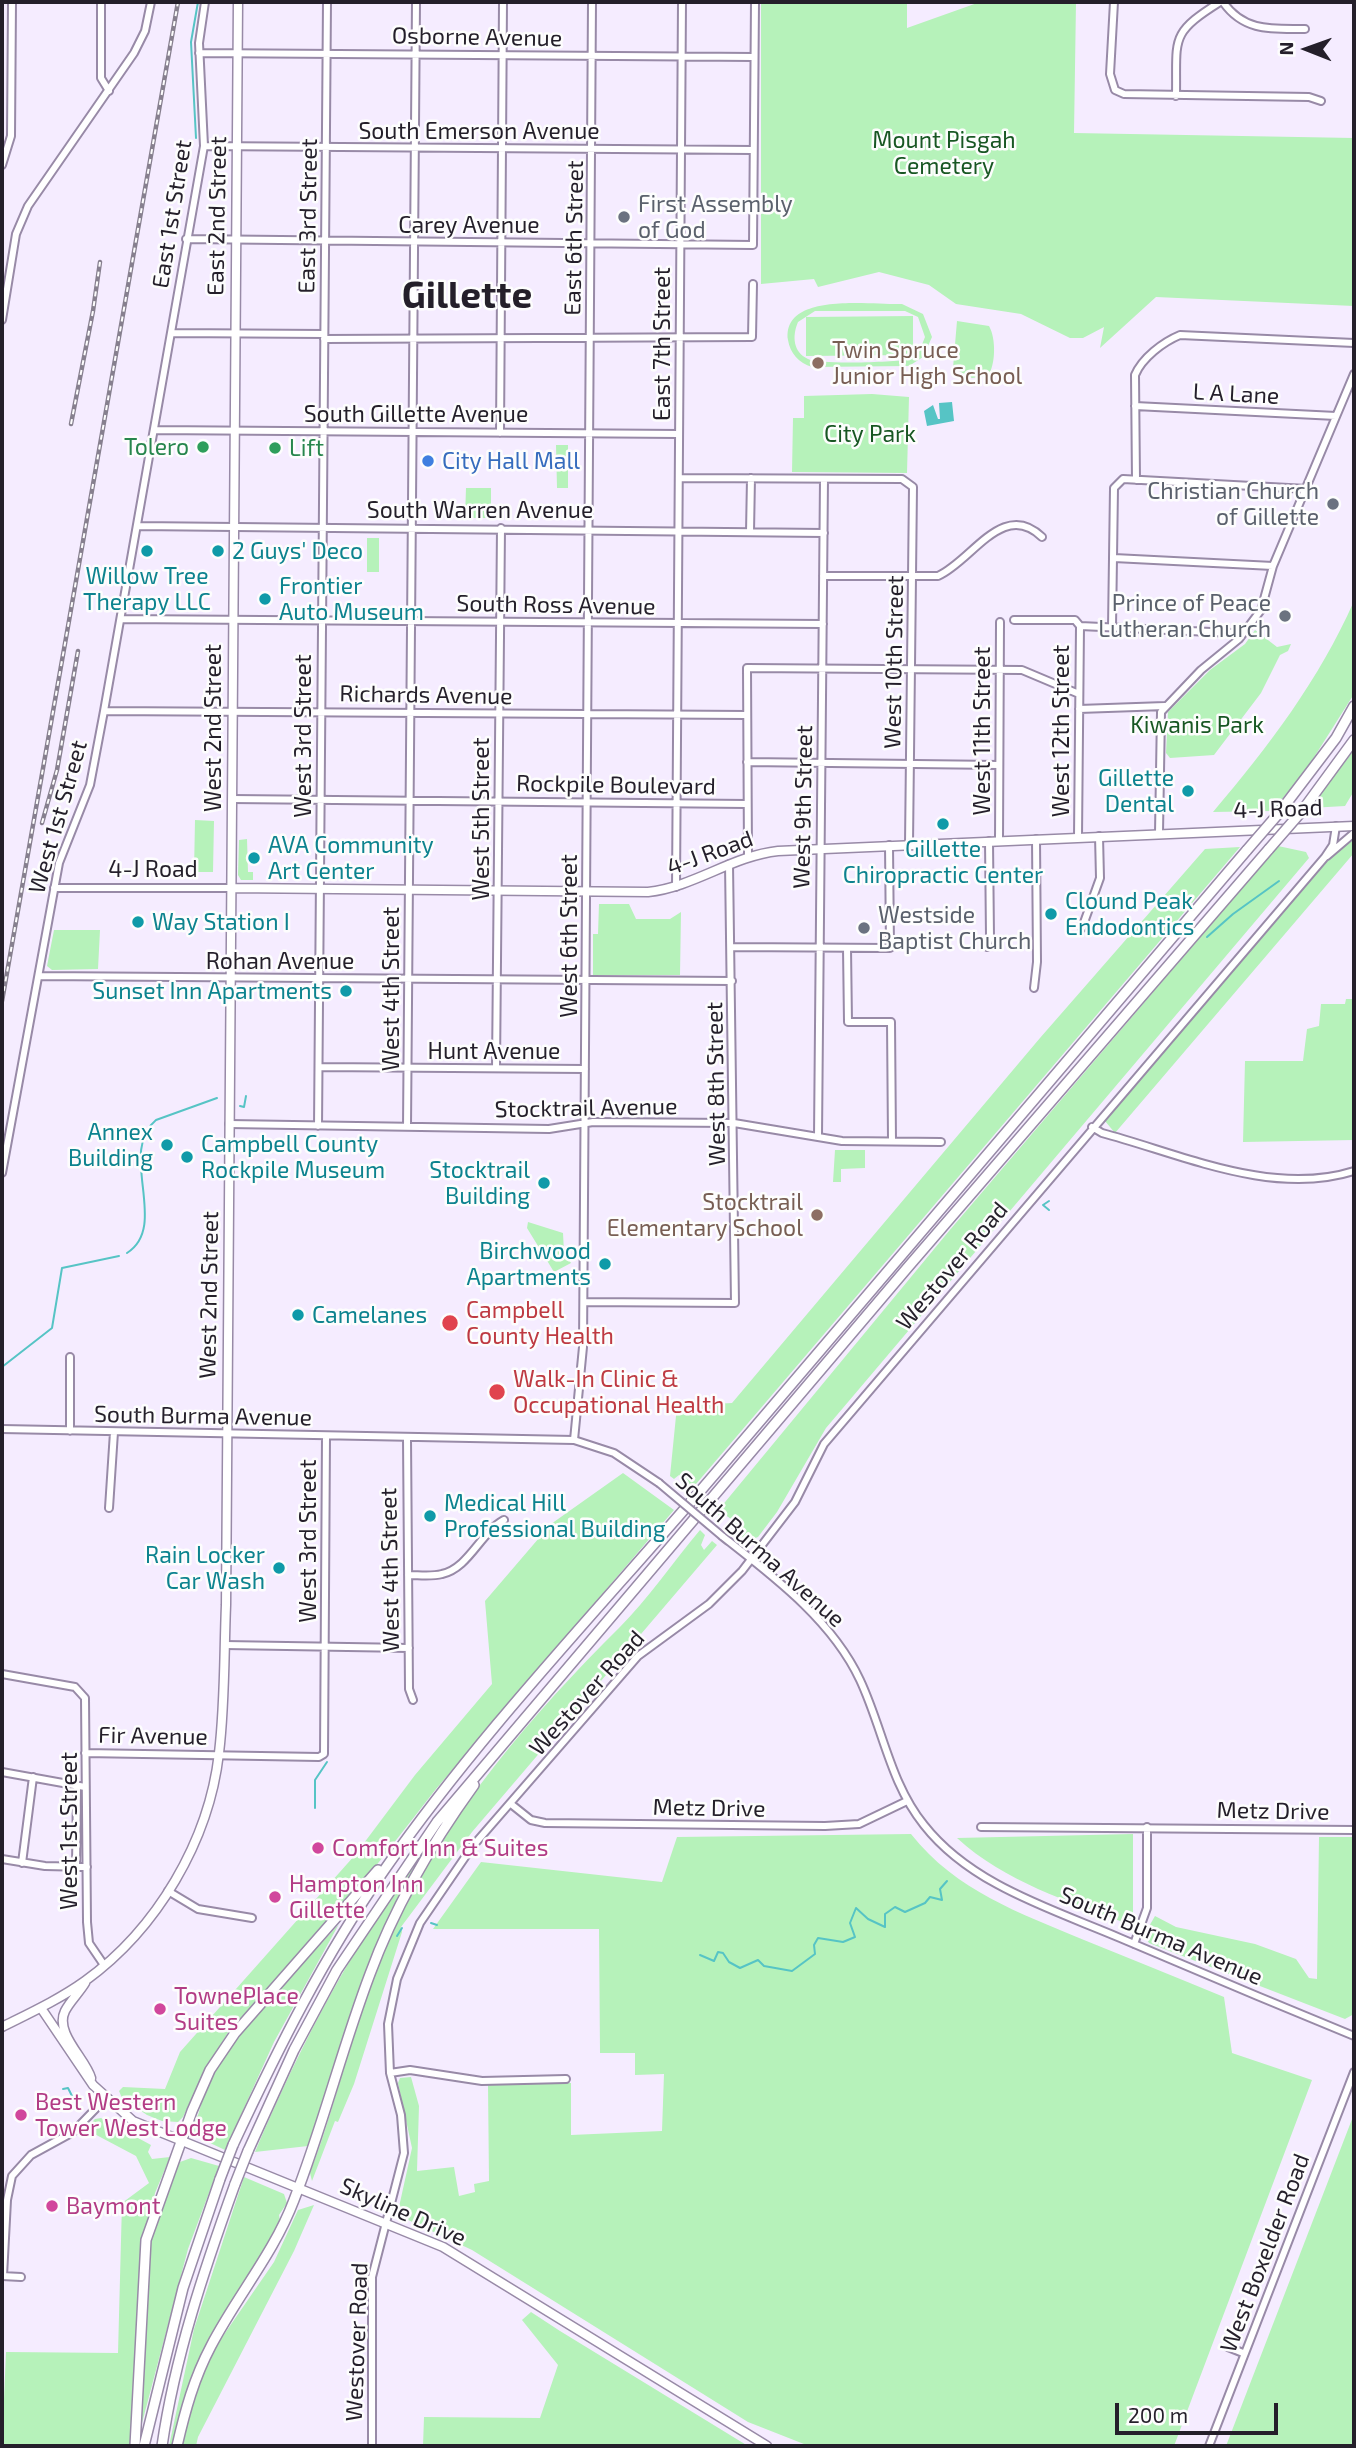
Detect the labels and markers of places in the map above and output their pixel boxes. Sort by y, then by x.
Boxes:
place label: First Assembly of God [638,190,793,244]
marker: First Assembly of God [616,209,632,225]
place label: Twin Spruce Junior High School [832,336,1022,390]
marker: Twin Spruce Junior High School [810,355,826,371]
place label: Tolero [124,433,189,461]
place label: Lift [289,434,324,462]
marker: Tolero [195,439,211,455]
marker: Lift [267,440,283,456]
place label: City Hall Mall [442,447,580,475]
marker: City Hall Mall [420,453,436,469]
place label: Christian Church of Gillette [1147,477,1319,531]
marker: Christian Church of Gillette [1325,496,1341,512]
place label: 2 Guys' Deco [232,537,363,565]
marker: Willow Tree Therapy LLC [139,543,155,559]
marker: 2 Guys' Deco [210,543,226,559]
place label: Willow Tree Therapy LLC [83,562,211,616]
place label: Frontier Auto Museum [279,572,424,626]
place label: Prince of Peace Lutheran Church [1098,589,1271,643]
marker: Frontier Auto Museum [257,591,273,607]
marker: Prince of Peace Lutheran Church [1277,608,1293,624]
place label: Gillette Dental [1098,764,1174,818]
marker: Gillette Dental [1180,783,1196,799]
marker: Gillette Chiropractic Center [935,816,951,832]
place label: AVA Community Art Center [268,831,434,885]
place label: Gillette Chiropractic Center [843,835,1043,889]
marker: AVA Community Art Center [246,850,262,866]
place label: Clound Peak Endodontics [1065,887,1194,941]
place label: Westside Baptist Church [878,901,1031,955]
marker: Clound Peak Endodontics [1043,906,1059,922]
place label: Way Station I [152,908,290,936]
marker: Way Station I [130,914,146,930]
marker: Westside Baptist Church [856,920,872,936]
place label: Sunset Inn Apartments [92,977,332,1005]
marker: Sunset Inn Apartments [338,983,354,999]
place label: Annex Building [68,1118,153,1172]
place label: Campbell County Rockpile Museum [201,1130,385,1184]
marker: Annex Building [159,1137,175,1153]
marker: Campbell County Rockpile Museum [179,1149,195,1165]
place label: Stocktrail Building [429,1156,530,1210]
marker: Stocktrail Building [536,1175,552,1191]
place label: Stocktrail Elementary School [607,1188,803,1242]
marker: Stocktrail Elementary School [809,1207,825,1223]
place label: Birchwood Apartments [466,1237,591,1291]
marker: Birchwood Apartments [597,1256,613,1272]
place label: Campbell County Health [466,1296,614,1350]
place label: Camelanes [312,1301,427,1329]
marker: Camelanes [290,1307,306,1323]
marker: Campbell County Health [440,1313,460,1333]
place label: Walk-In Clinic & Occupational Health [513,1365,724,1419]
marker: Walk-In Clinic & Occupational Health [487,1382,507,1402]
place label: Medical Hill Professional Building [444,1489,666,1543]
marker: Medical Hill Professional Building [422,1508,438,1524]
place label: Rain Locker Car Wash [145,1541,265,1595]
marker: Rain Locker Car Wash [271,1560,287,1576]
place label: Comfort Inn & Suites [332,1834,548,1862]
marker: Comfort Inn & Suites [310,1840,326,1856]
place label: Hampton Inn Gillette [289,1870,424,1924]
marker: Hampton Inn Gillette [267,1889,283,1905]
place label: TownePlace Suites [174,1982,299,2036]
marker: TownePlace Suites [152,2001,168,2017]
place label: Best Western Tower West Lodge [35,2088,227,2142]
marker: Best Western Tower West Lodge [13,2107,29,2123]
place label: Baymont [66,2192,160,2220]
marker: Baymont [44,2198,60,2214]

